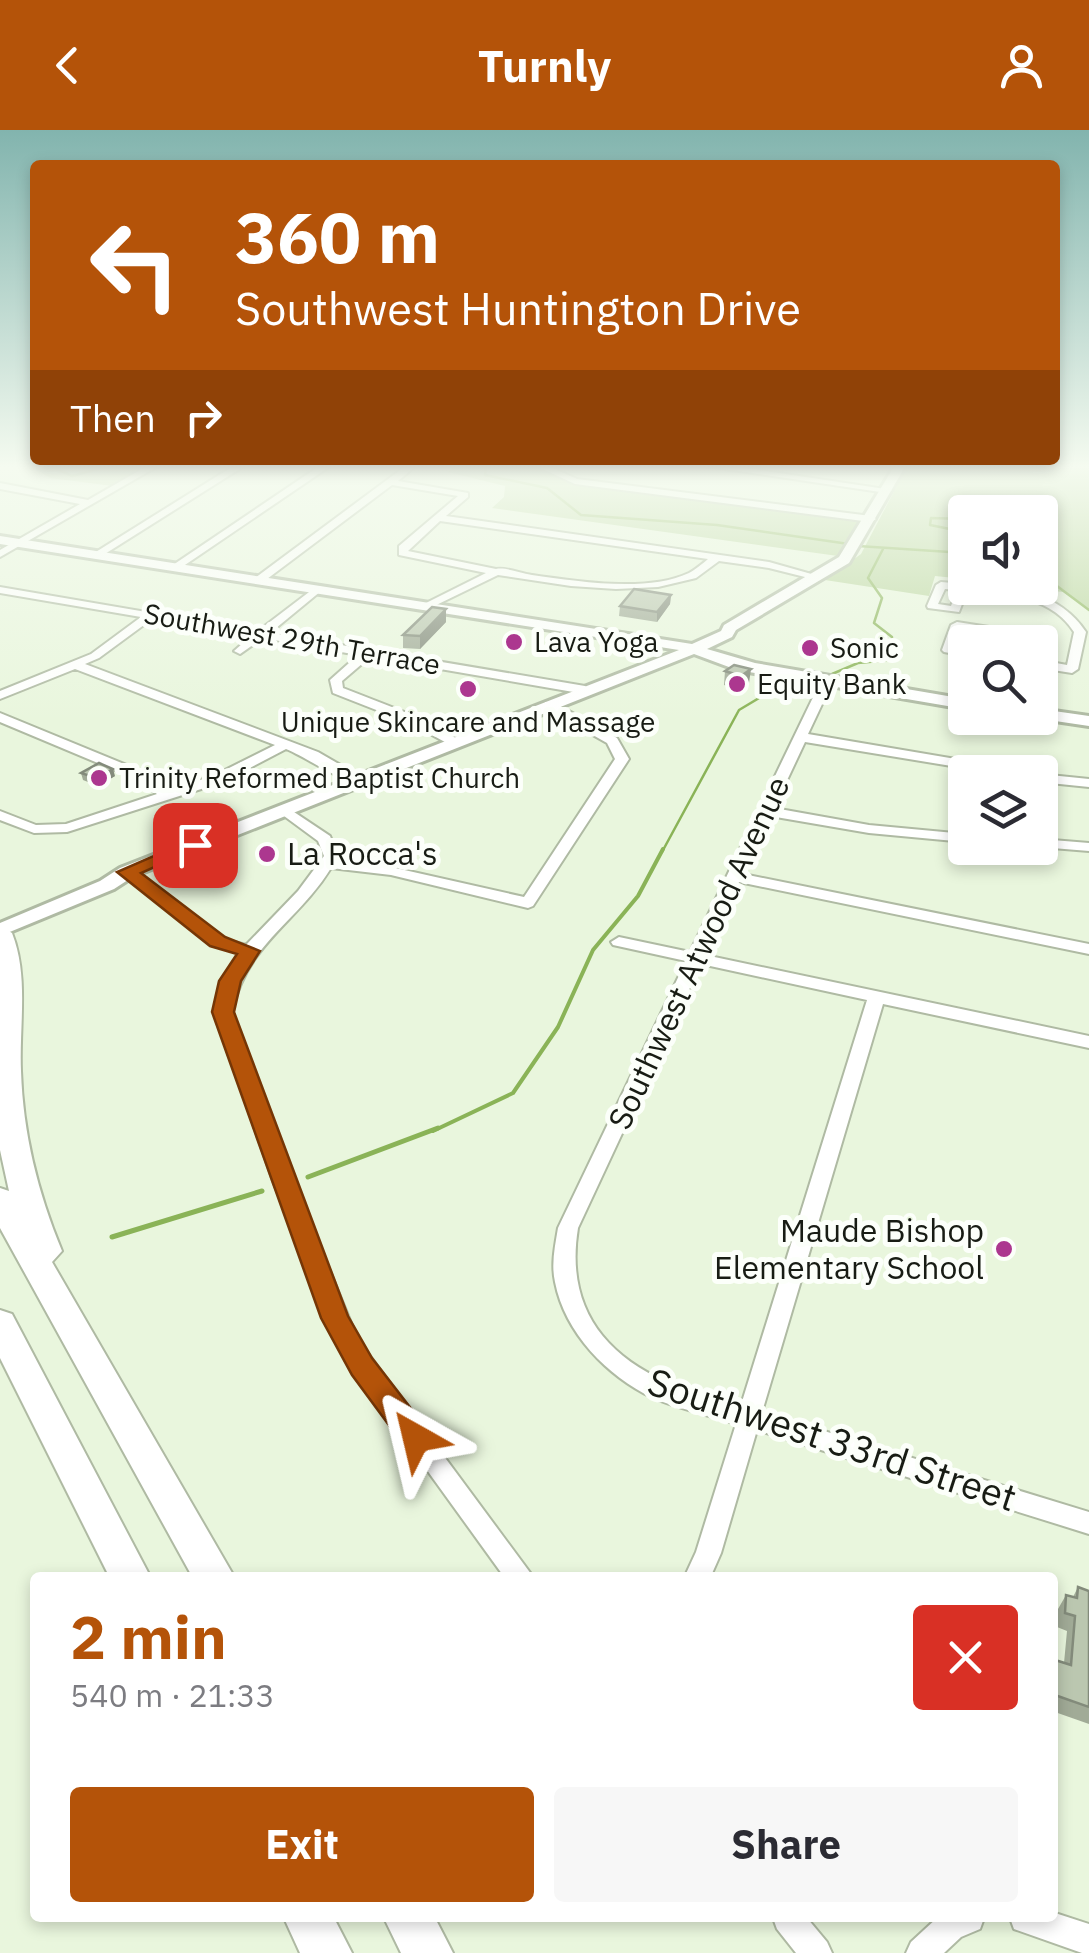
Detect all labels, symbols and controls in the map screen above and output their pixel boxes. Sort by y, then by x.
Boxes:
text: Turnly [478,36,611,94]
icon: back [40,38,95,93]
icon: person [994,38,1049,93]
text: 360 m [235,191,440,282]
icon: left [70,200,200,330]
text: Southwest Huntington Drive [235,279,801,337]
icon: right [176,390,231,445]
text: Then [70,393,156,442]
map controls [948,495,1058,865]
button: sound [948,495,1058,605]
street label: Southwest 29th Terrace [141,594,443,683]
place label: Lava Yoga [534,623,658,660]
button: search [948,625,1058,735]
place label: Sonic [830,629,899,666]
marker: Lava Yoga [503,631,525,653]
marker: Sonic [799,637,821,659]
place label: Equity Bank [757,665,907,702]
marker: Equity Bank [726,673,748,695]
marker: Unique Skincare and Massage [457,678,479,700]
place label: Unique Skincare and Massage [281,703,655,740]
button: layers [948,755,1058,865]
place label: Trinity Reformed Baptist Church [119,759,520,796]
marker: Trinity Reformed Baptist Church [88,767,110,789]
street label: Southwest Atwood Avenue [598,769,798,1136]
pin [153,803,238,888]
icon: arrive [168,818,223,873]
place label: La Rocca's [287,832,438,874]
marker: La Rocca's [256,843,278,865]
place label: Maude Bishop Elementary School [714,1209,984,1288]
marker: Maude Bishop Elementary School [993,1238,1015,1260]
street label: Southwest 33rd Street [642,1356,1023,1521]
position arrow [364,1386,468,1490]
text: 2 min [70,1597,227,1676]
button: close [913,1605,1018,1710]
text: 540 m · 21:33 [70,1674,275,1716]
button: Exit [70,1787,534,1902]
button: Share [554,1787,1018,1902]

